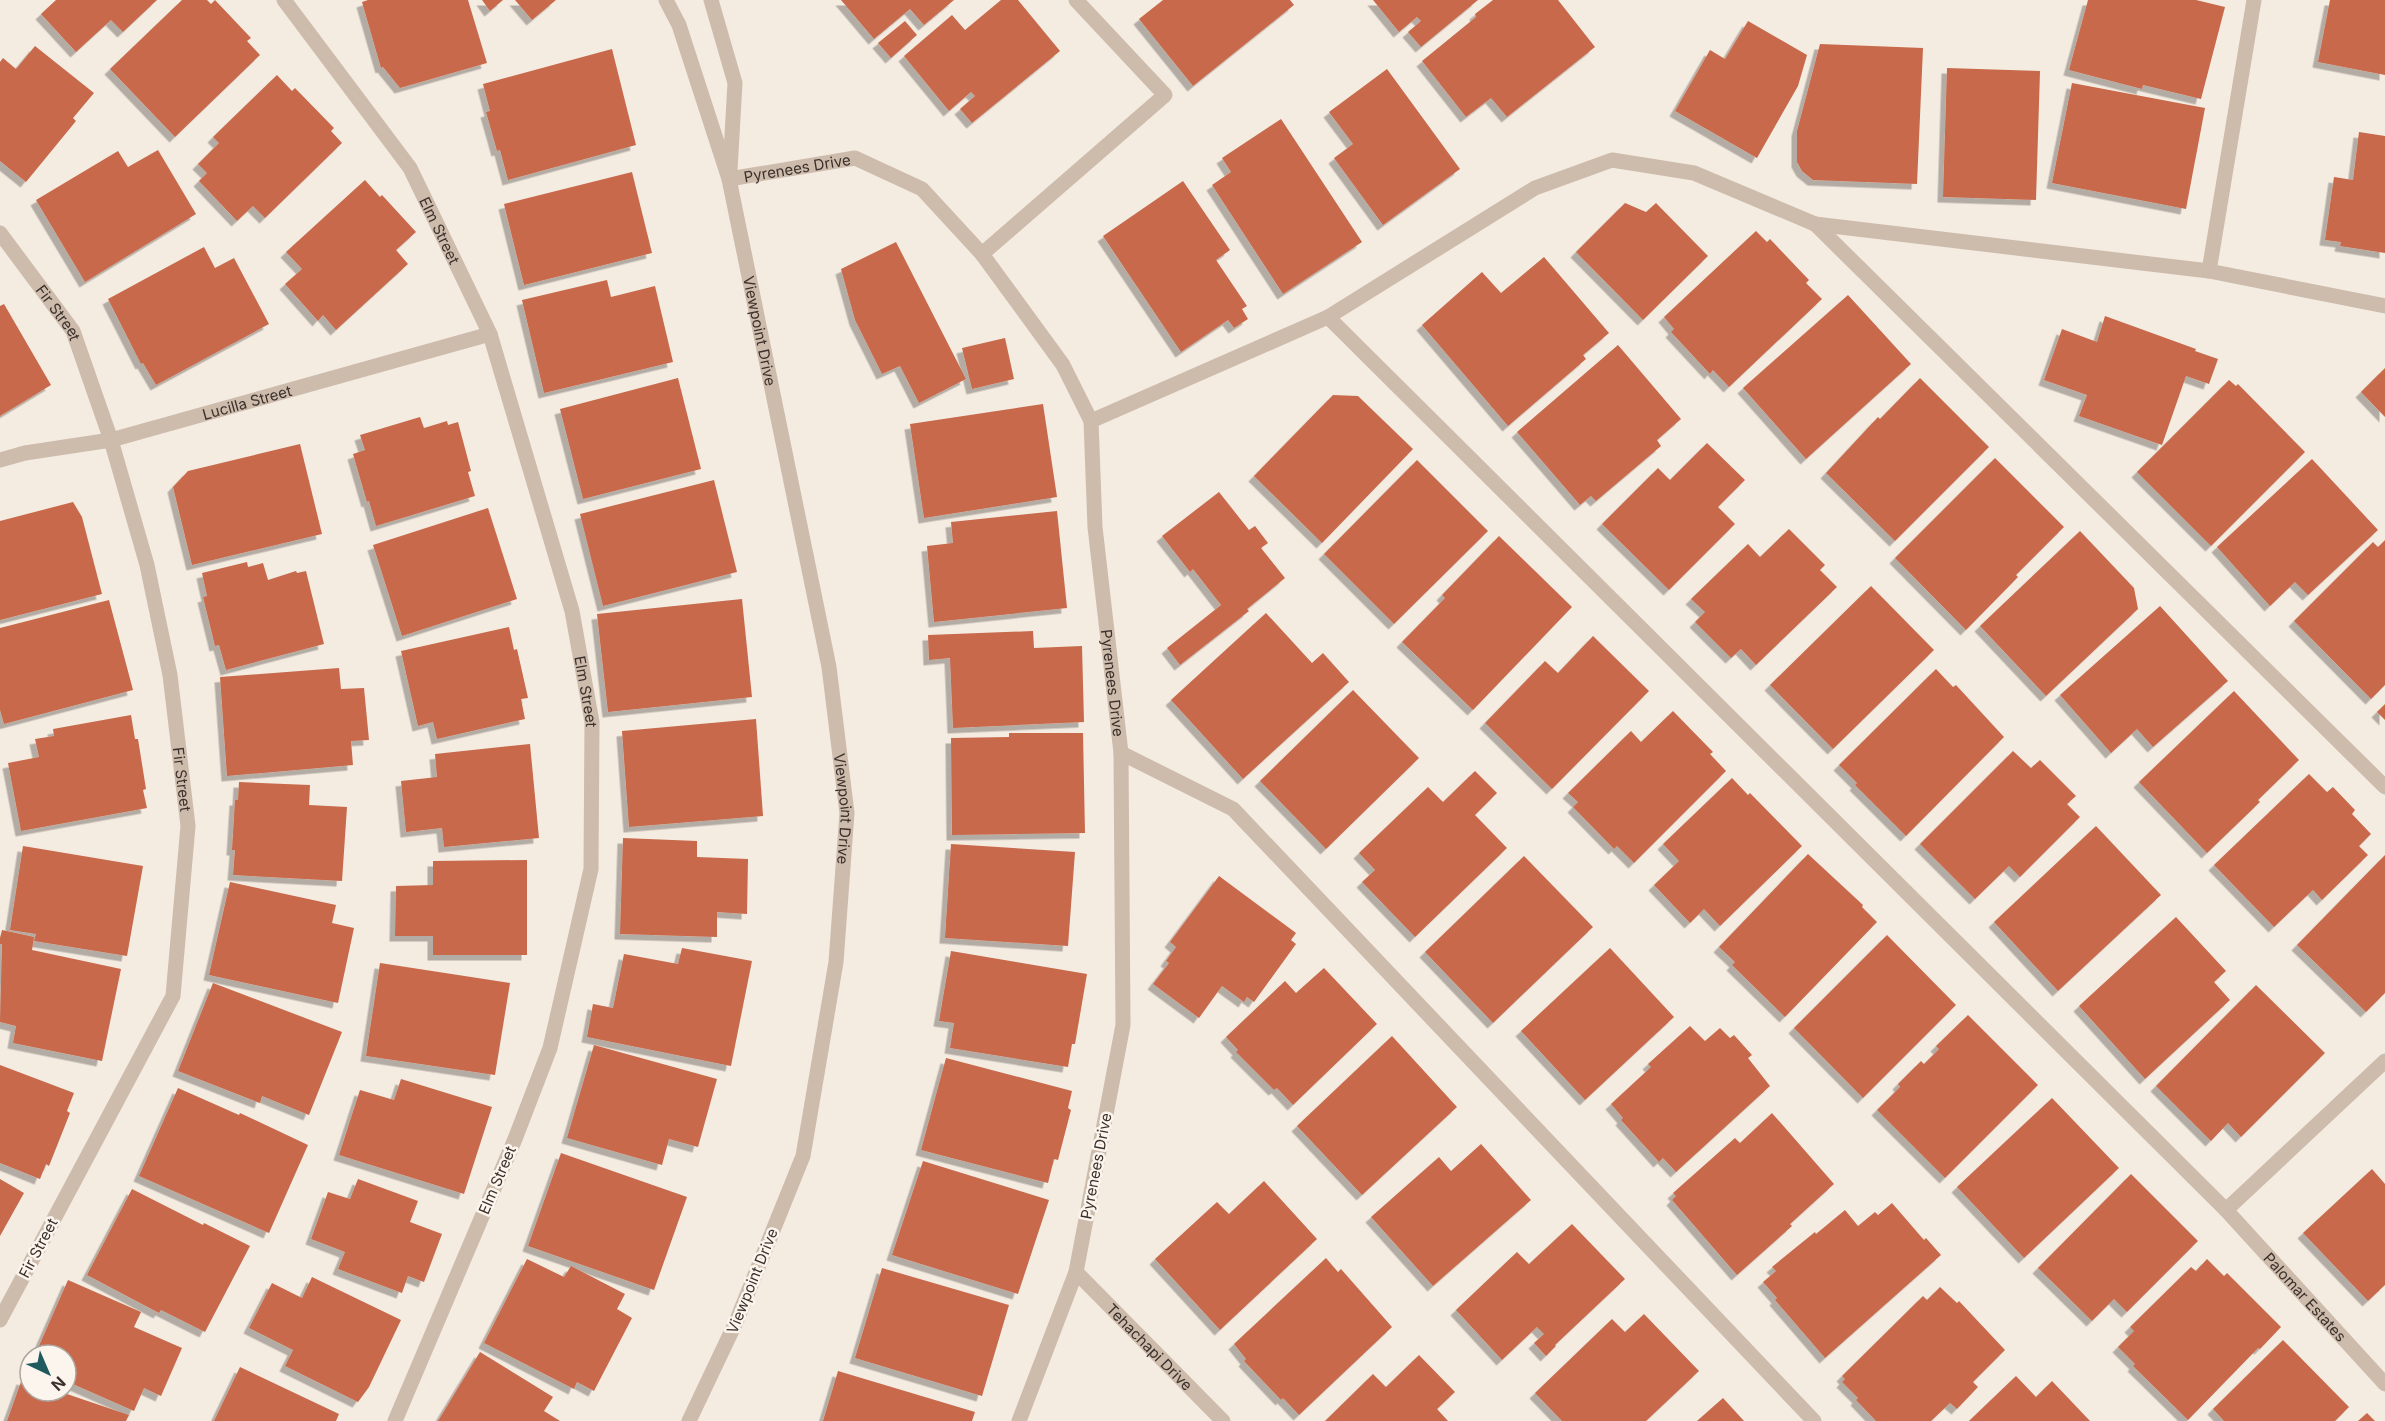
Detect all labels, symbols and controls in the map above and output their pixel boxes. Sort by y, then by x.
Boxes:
street label: Pyrenees Drive [742,149,852,186]
street label: Elm Street [416,193,464,267]
street label: Viewpoint Drive [740,274,781,387]
street label: Fir Street [32,281,85,343]
street label: Lucilla Street [200,380,294,424]
street label: Pyrenees Drive [1097,628,1129,738]
street label: Elm Street [571,654,601,727]
street label: Fir Street [169,746,196,813]
street label: Viewpoint Drive [830,752,857,865]
street label: Pyrenees Drive [1076,1111,1116,1221]
street label: Elm Street [474,1143,520,1217]
street label: Fir Street [14,1215,62,1281]
street label: Viewpoint Drive [722,1226,782,1336]
street label: Palomar Estates [2260,1248,2351,1345]
street label: Tehachapi Drive [1103,1299,1197,1394]
north arrow [18,1343,78,1403]
text: N [47,1372,70,1395]

